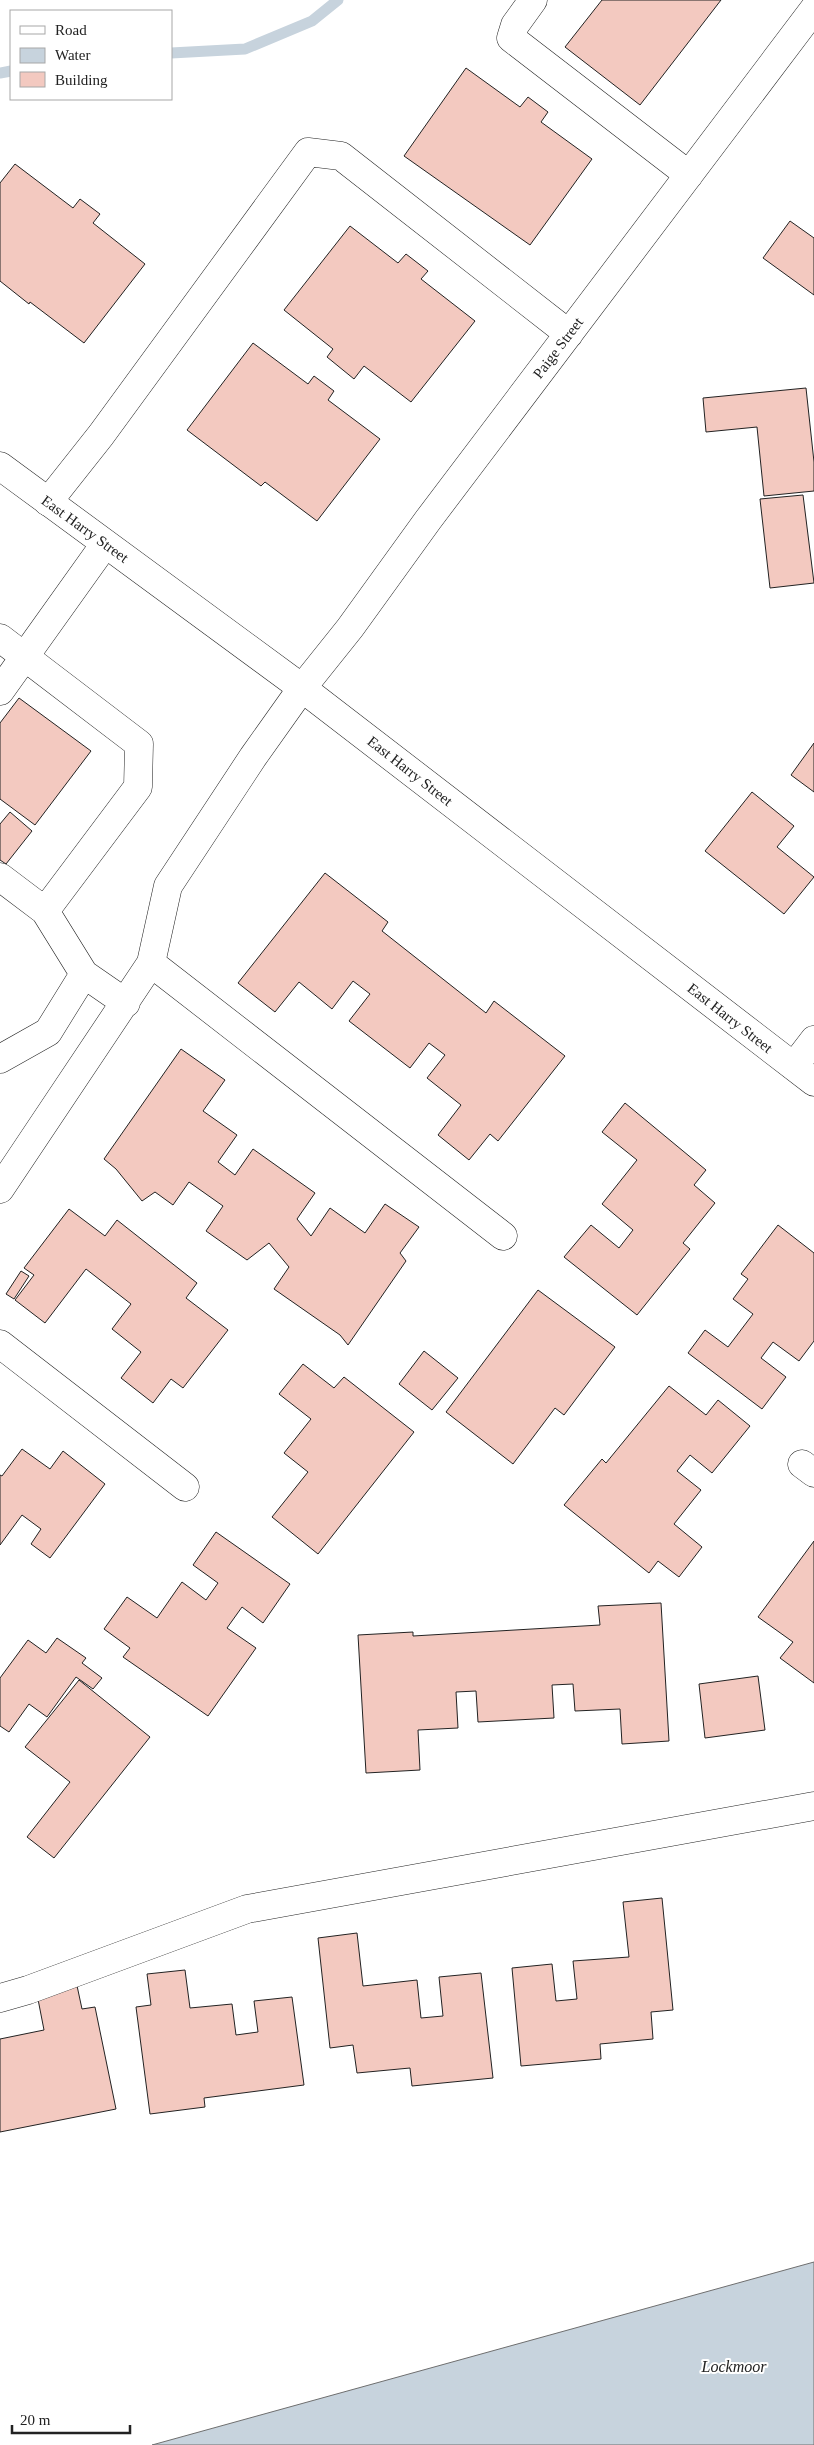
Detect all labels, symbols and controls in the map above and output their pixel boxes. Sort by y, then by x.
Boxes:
legend [10,10,172,100]
text: Road [55,22,87,38]
text: Water [55,47,90,63]
text: Building [55,72,108,88]
street label: Paige Street [530,314,587,382]
street label: East Harry Street [39,492,132,566]
street label: East Harry Street [364,733,456,810]
street label: East Harry Street [684,980,776,1057]
water label: Lockmoor [701,2358,767,2375]
scale bar [12,2402,130,2434]
text: 20 m [20,2412,51,2428]

